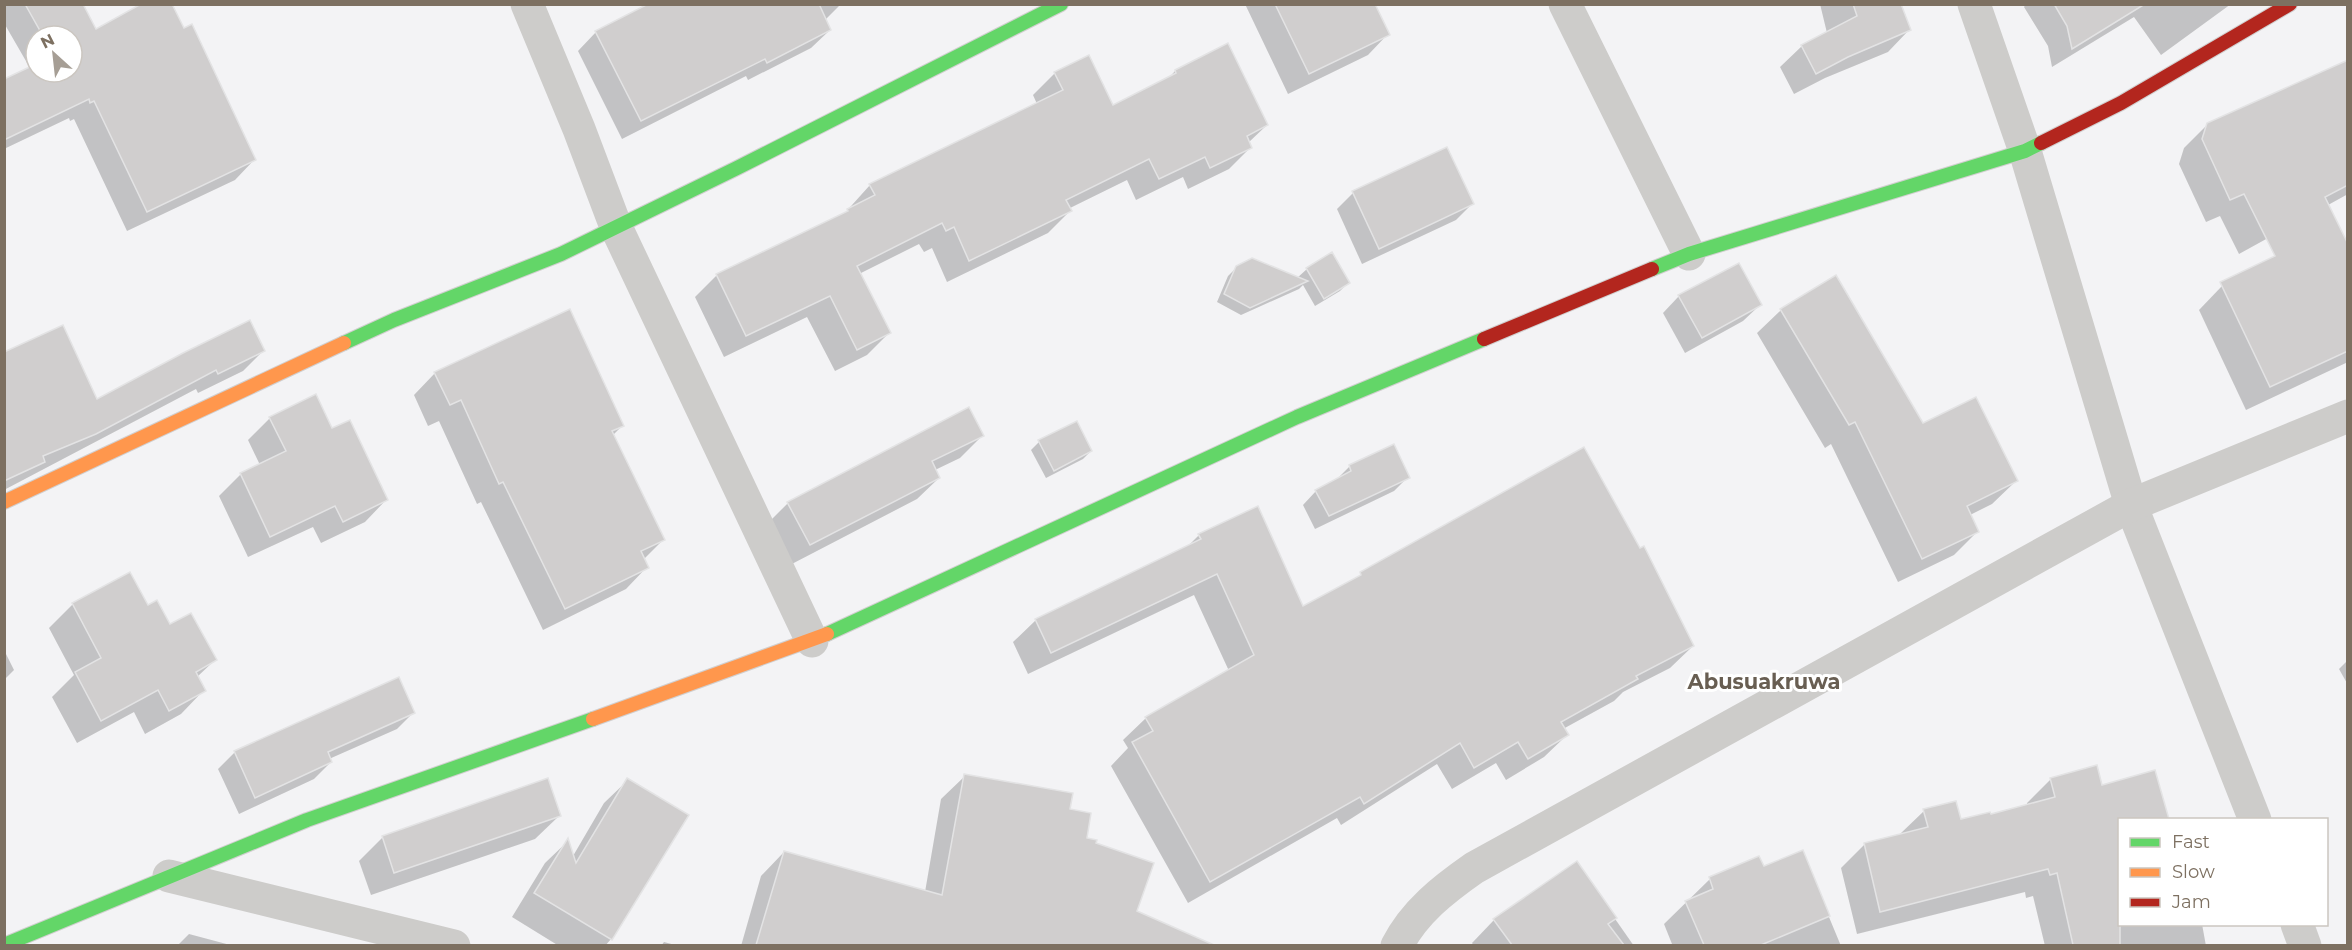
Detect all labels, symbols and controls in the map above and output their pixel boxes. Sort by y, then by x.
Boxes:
north arrow [24,24,84,84]
text: N [37,30,57,52]
district label: Abusuakruwa [1687,669,1840,694]
legend [2118,818,2328,926]
text: Fast [2172,831,2210,853]
text: Slow [2172,861,2215,883]
text: Jam [2171,891,2211,913]

